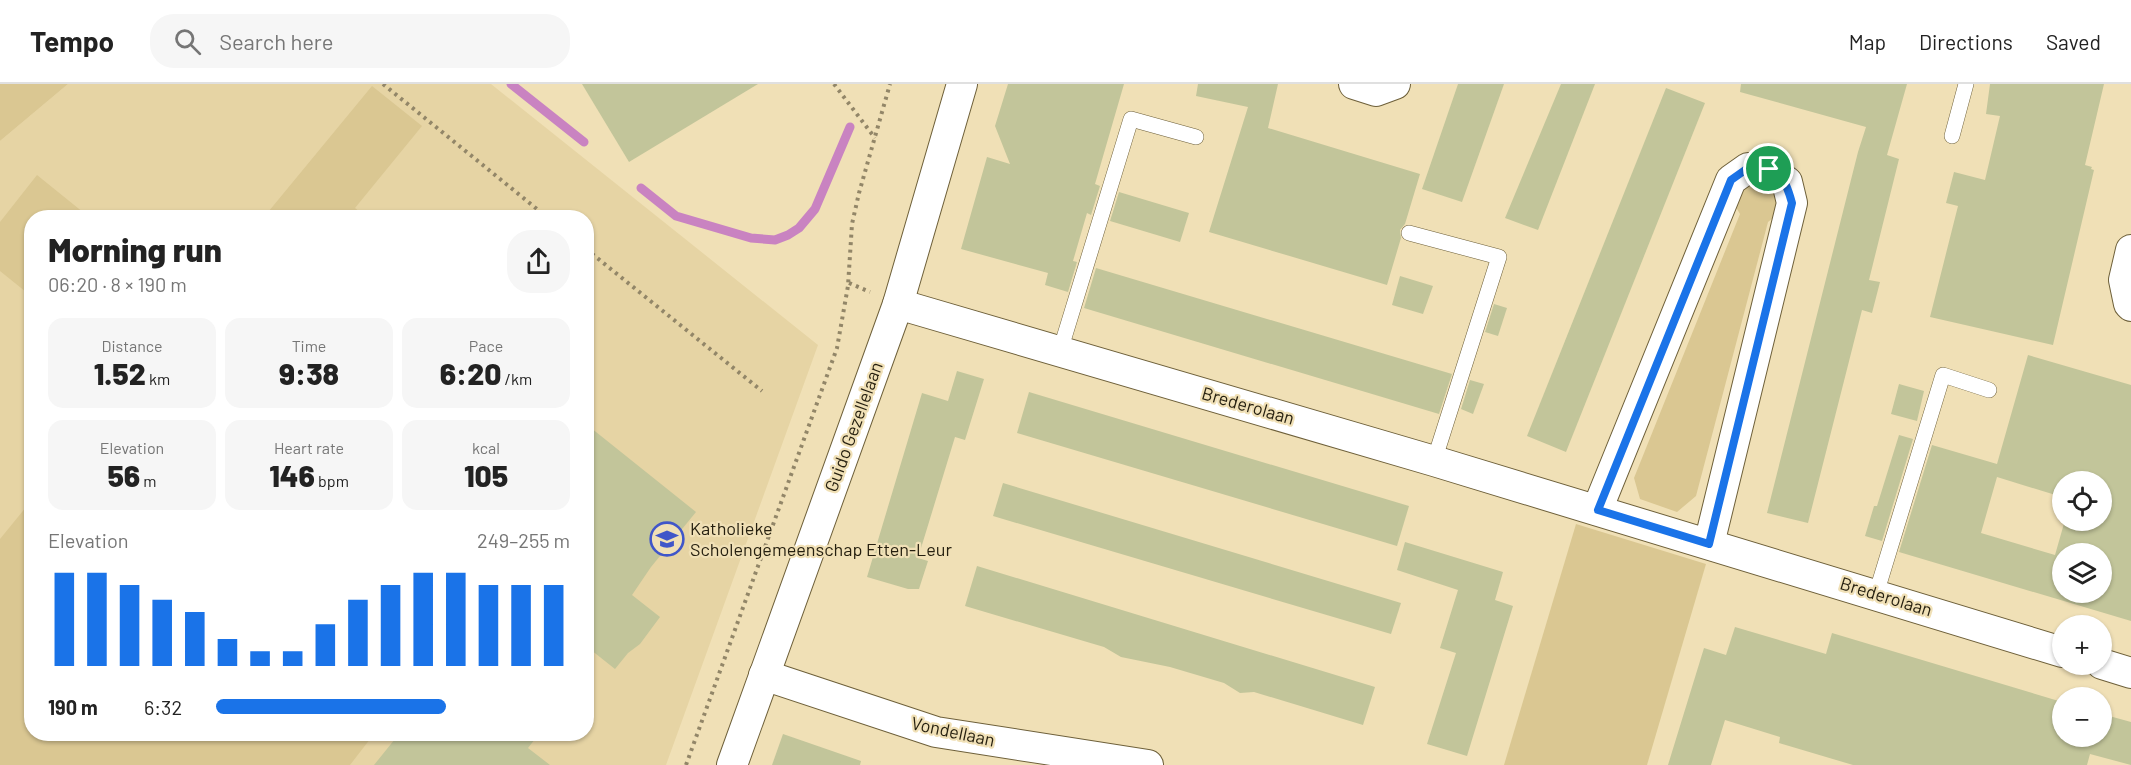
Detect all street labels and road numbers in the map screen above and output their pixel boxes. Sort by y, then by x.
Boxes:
street label: Guido Gezellelaan [819,359,887,495]
street label: Brederolaan [1199,381,1297,429]
street label: Brederolaan [1838,572,1935,620]
street label: Vondellaan [909,711,997,751]

